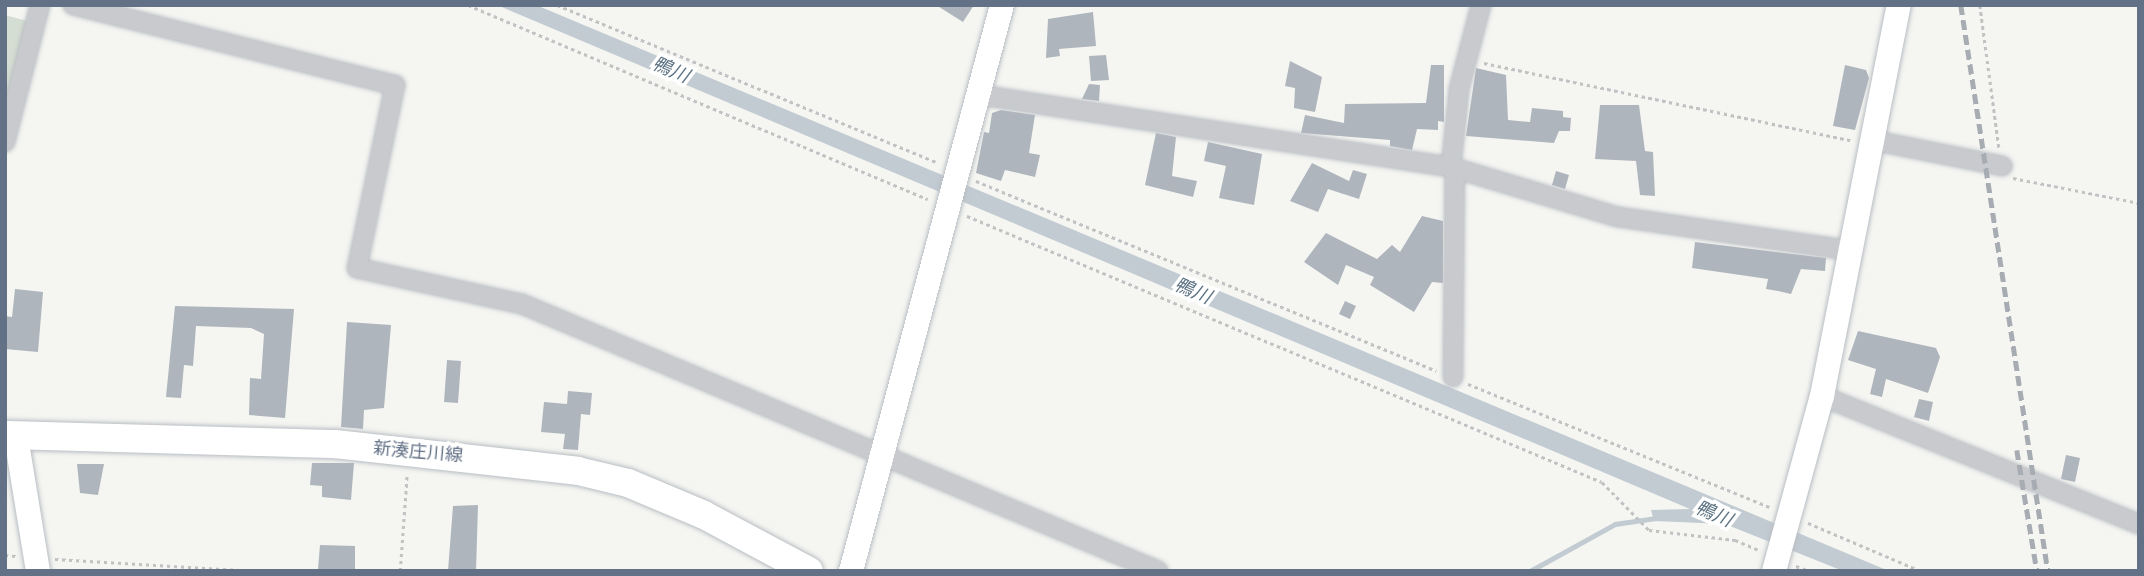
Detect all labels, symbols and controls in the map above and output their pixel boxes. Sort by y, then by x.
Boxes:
water label: 鴨川 [649,51,693,87]
water label: 鴨川 [1171,272,1215,308]
street label: 新湊庄川線 [372,436,464,466]
water label: 鴨川 [1692,495,1736,531]

